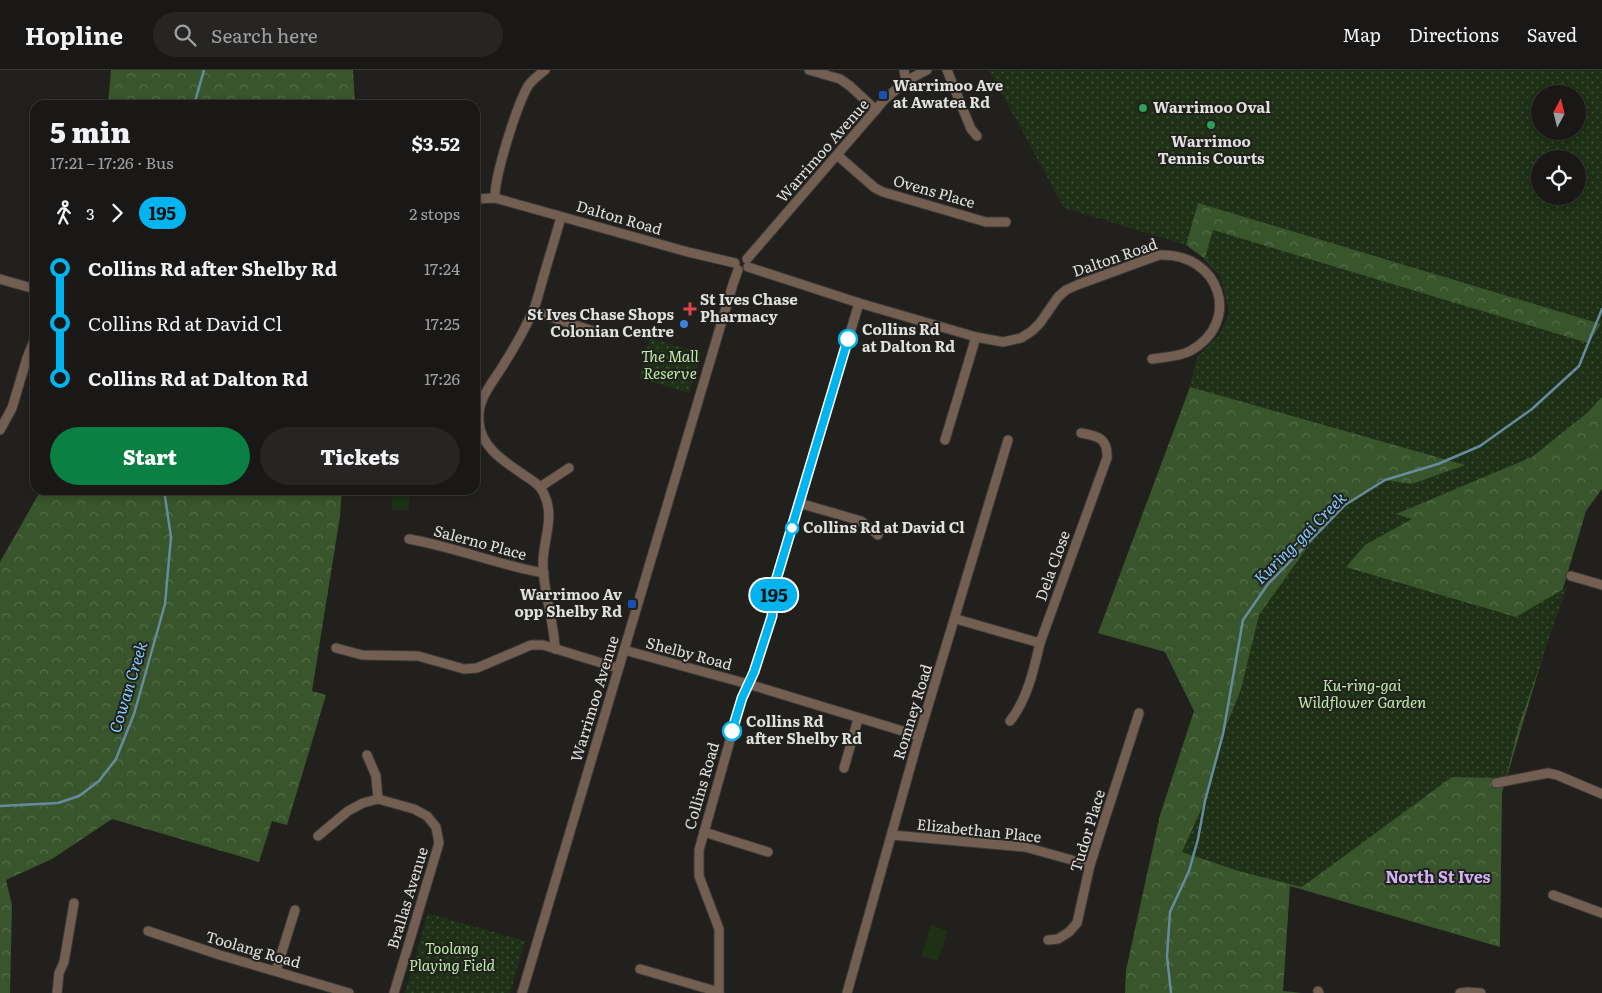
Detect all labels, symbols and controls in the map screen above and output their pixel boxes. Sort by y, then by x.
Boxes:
search box [153,12,503,57]
text: Hopline [25,17,123,52]
icon: search [171,21,199,49]
text: Search here [211,21,318,49]
text: Map [1343,21,1381,48]
text: Directions [1409,21,1499,48]
text: Saved [1527,21,1577,48]
place label: Warrimoo Ave at Awatea Rd [893,73,1004,113]
north arrow [1531,85,1586,140]
map controls [1531,85,1586,205]
marker: Warrimoo Ave at Awatea Rd [877,89,889,101]
street label: Warrimoo Avenue [770,93,874,207]
place label: Warrimoo Oval [1153,95,1271,118]
marker: Warrimoo Oval [1137,102,1149,114]
text: 5 min [50,110,131,152]
marker: Warrimoo Tennis Courts [1205,119,1217,131]
text: $3.52 [411,129,460,157]
place label: Warrimoo Tennis Courts [1157,129,1265,169]
text: 17:21 – 17:26 · Bus [50,150,173,174]
button: locate [1531,150,1586,205]
street label: Ovens Place [891,168,978,213]
street label: Dalton Road [574,193,665,240]
icon: walk [50,199,78,227]
icon: forward [103,199,131,227]
text: 195 [149,199,176,226]
text: 3 [86,201,95,225]
text: 2 stops [409,201,460,225]
street label: Dalton Road [1069,231,1160,282]
text: Collins Rd after Shelby Rd [88,254,337,282]
text: 17:24 [424,256,460,280]
place label: St Ives Chase Pharmacy [700,287,798,327]
place label: St Ives Chase Shops Colonian Centre [527,302,675,342]
marker: St Ives Chase Pharmacy [684,303,696,315]
text: Collins Rd at David Cl [88,309,282,337]
text: 17:25 [425,311,460,335]
place label: Collins Rd at Dalton Rd [862,317,955,357]
marker: St Ives Chase Shops Colonian Centre [678,318,690,330]
marker: Collins Rd at Dalton Rd [838,329,858,349]
park label: The Mall Reserve [641,344,699,384]
text: Collins Rd at Dalton Rd [88,364,308,392]
text: 17:26 [424,366,460,390]
button: Start [50,427,250,485]
button: Tickets [260,427,460,485]
water label: Kuring-gai Creek [1248,486,1351,589]
place label: Collins Rd at David Cl [803,515,965,538]
street label: Salerno Place [431,518,530,565]
marker: Collins Rd at David Cl [785,521,799,535]
street label: Dela Close [1028,527,1075,604]
line badge: 195 [745,579,803,611]
text: 195 [760,581,788,608]
place label: Warrimoo Av opp Shelby Rd [514,582,623,622]
marker: Warrimoo Av opp Shelby Rd [626,598,638,610]
street label: Shelby Road [644,630,735,675]
street label: Warrimoo Avenue [563,632,624,765]
water label: Cowan Creek [102,638,152,735]
street label: Romney Road [886,661,937,762]
park label: Ku-ring-gai Wildflower Garden [1298,673,1426,713]
place label: Collins Rd after Shelby Rd [746,709,862,749]
marker: Collins Rd after Shelby Rd [722,721,742,741]
street label: Collins Road [677,739,724,832]
street label: Tudor Place [1063,786,1110,875]
street label: Elizabethan Place [916,812,1043,848]
street label: Brallas Avenue [380,844,433,951]
district label: North St Ives [1385,864,1491,888]
street label: Toolang Road [203,924,304,973]
park label: Toolang Playing Field [409,936,496,976]

